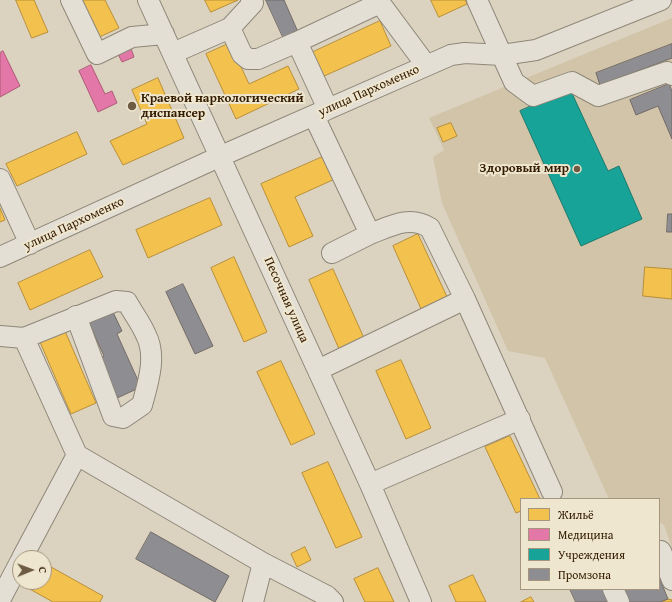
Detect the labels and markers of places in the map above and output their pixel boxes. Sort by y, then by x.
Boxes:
place label: Краевой наркологический диспансер [141,91,304,122]
marker: Краевой наркологический диспансер [126,100,138,112]
place label: Здоровый мир [479,161,569,177]
marker: Здоровый мир [572,164,582,174]

